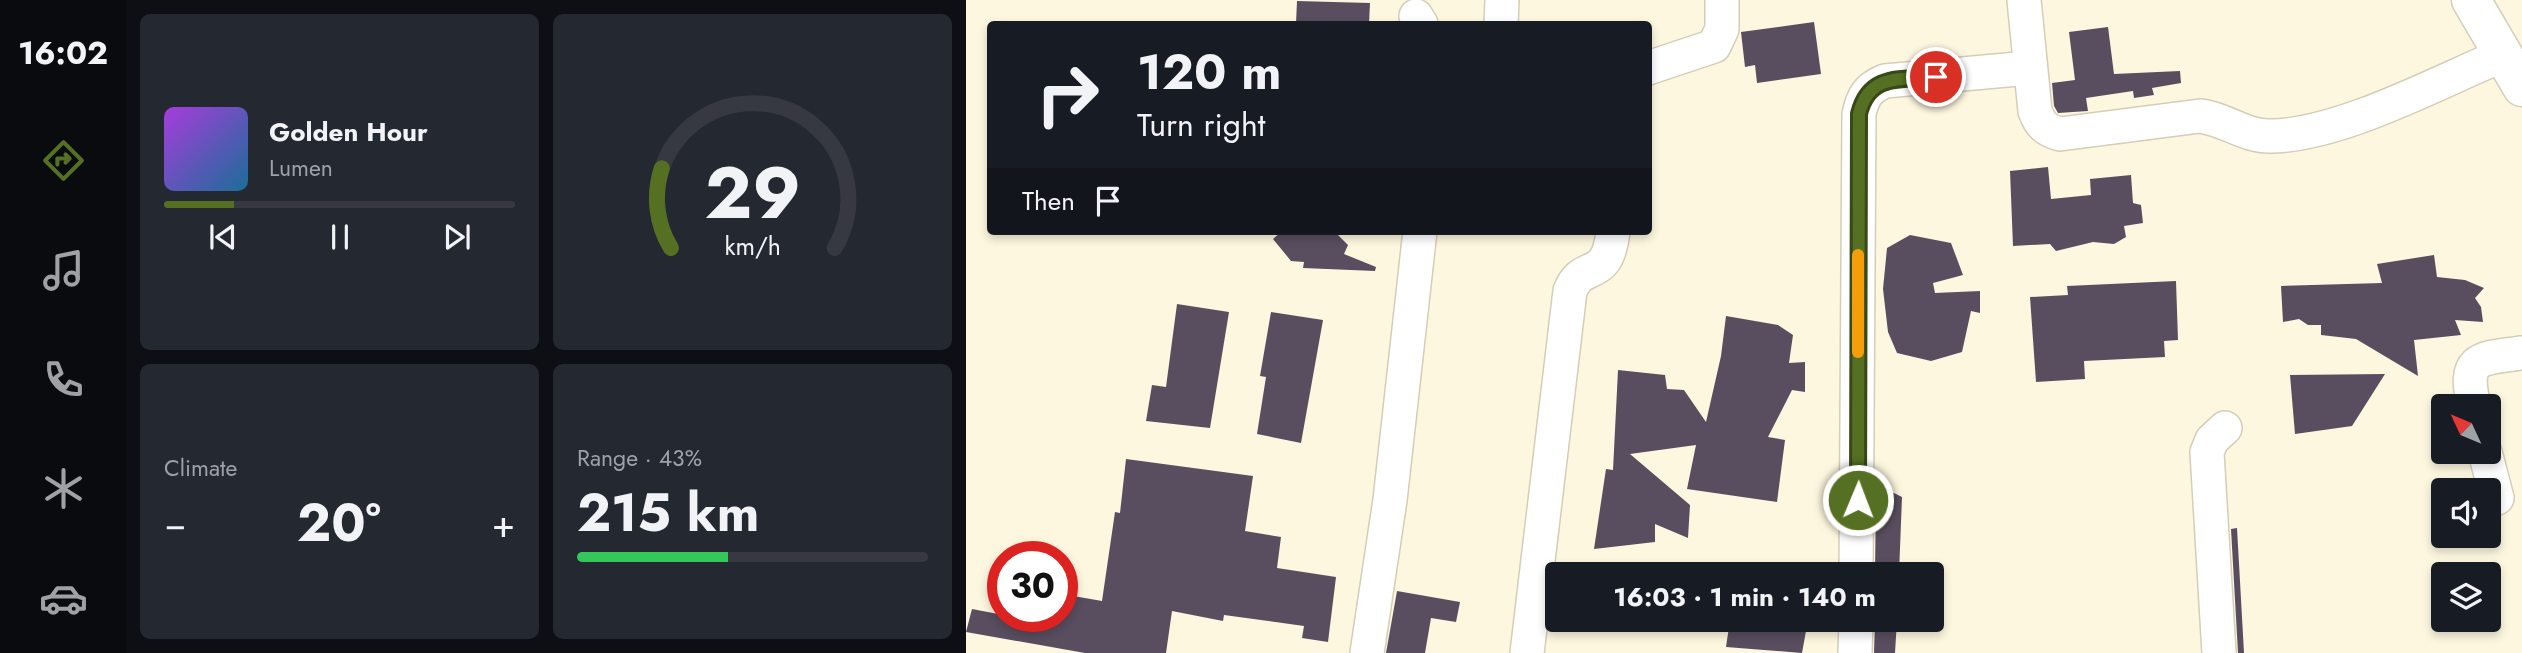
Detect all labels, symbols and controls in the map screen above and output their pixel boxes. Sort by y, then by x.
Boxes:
text: 16:02 [18,30,108,76]
text: 120 m [1137,37,1281,107]
pin [1906,47,1966,107]
icon: right [1022,49,1113,140]
icon: arrive [1917,58,1955,96]
text: Turn right [1137,102,1266,148]
text: Golden Hour [269,113,428,151]
icon: directions [39,136,88,185]
text: 29 [704,140,801,245]
text: Lumen [269,151,333,185]
text: Then [1022,182,1075,220]
icon: arrive [1089,182,1127,220]
icon: previous [204,218,242,256]
icon: pause [321,218,359,256]
icon: next [438,218,476,256]
text: km/h [724,228,781,264]
icon: music [39,246,88,295]
icon: phone [39,355,88,404]
north arrow [2431,394,2501,464]
map controls [2431,394,2501,632]
text: Range · 43% [577,441,702,475]
text: Climate [164,451,237,485]
position arrow [1821,463,1895,537]
icon: climate [39,464,88,513]
text: 215 km [577,475,759,551]
button: sound [2431,478,2501,548]
text: 20° [297,485,381,561]
text: − [164,496,186,551]
text: + [492,496,515,551]
speed limit sign: 30 [987,541,1078,632]
button: layers [2431,562,2501,632]
icon: car [39,574,88,623]
text: 16:03 · 1 min · 140 m [1613,578,1876,616]

